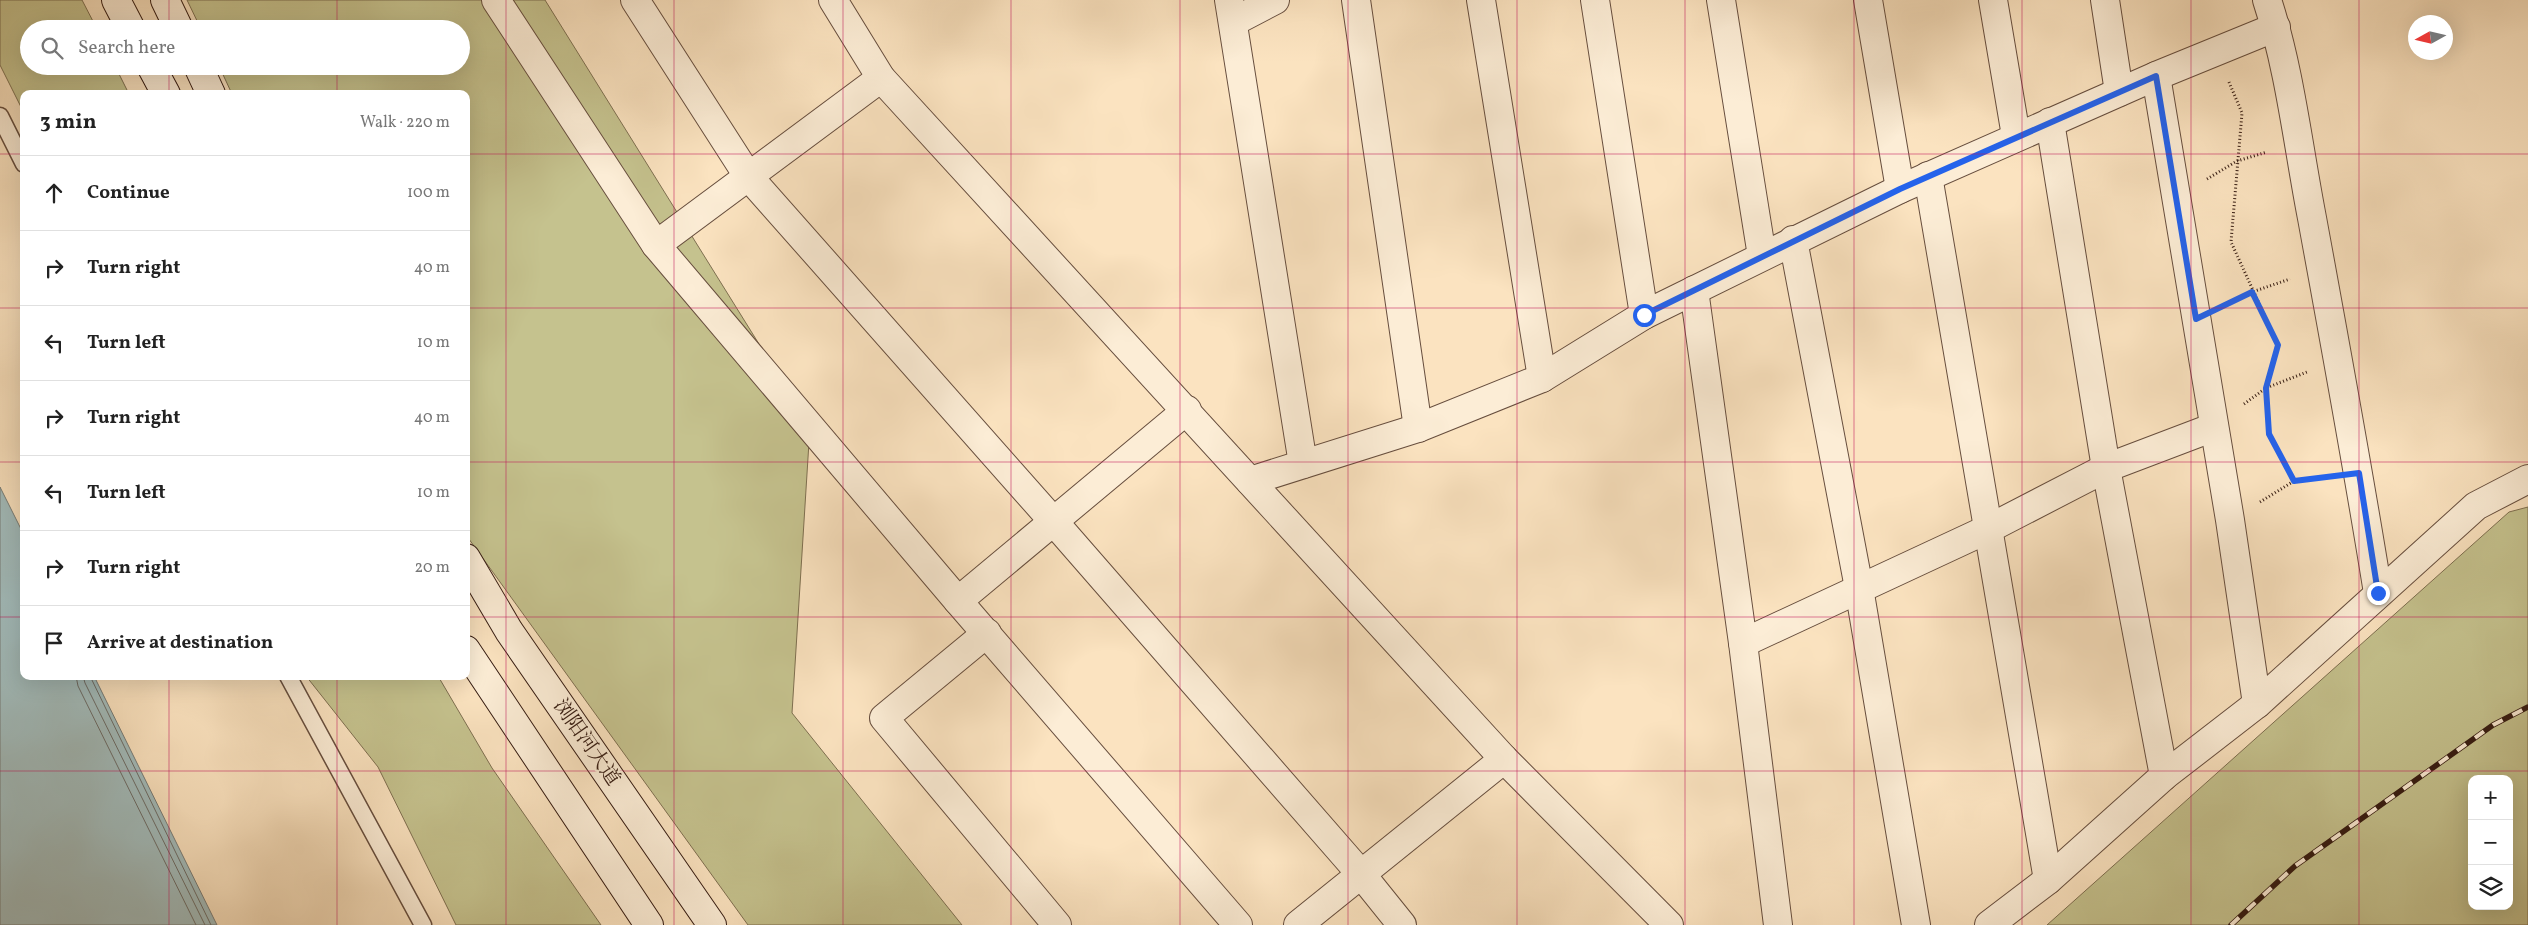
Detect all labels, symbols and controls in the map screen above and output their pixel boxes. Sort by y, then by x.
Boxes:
north arrow [2408,15,2453,60]
search box [20,20,470,75]
icon: search [38,34,66,62]
text: Search here [78,35,175,61]
text: 3 min [40,108,96,137]
text: Walk · 220 m [360,112,450,134]
icon: ahead [40,179,68,207]
text: Continue [87,180,170,206]
text: 100 m [407,182,450,204]
icon: right [40,254,68,282]
text: Turn right [87,255,180,281]
text: 40 m [414,257,450,279]
route start [1633,304,1656,327]
icon: left [40,329,68,357]
text: Turn left [87,330,166,356]
text: 10 m [417,332,450,354]
icon: right [40,404,68,432]
text: Turn right [87,405,180,431]
text: 40 m [414,407,450,429]
icon: left [40,479,68,507]
text: Turn left [87,480,166,506]
text: 10 m [417,482,450,504]
icon: right [40,554,68,582]
text: Turn right [87,555,180,581]
text: 20 m [415,557,450,579]
route end [2367,582,2390,605]
icon: arrive [40,629,68,657]
text: Arrive at destination [87,630,273,656]
street label: 浏阳河大道 [546,694,626,792]
map controls [2468,775,2513,910]
button: + [2468,775,2513,820]
button: − [2468,820,2513,865]
button: layers [2468,865,2513,910]

